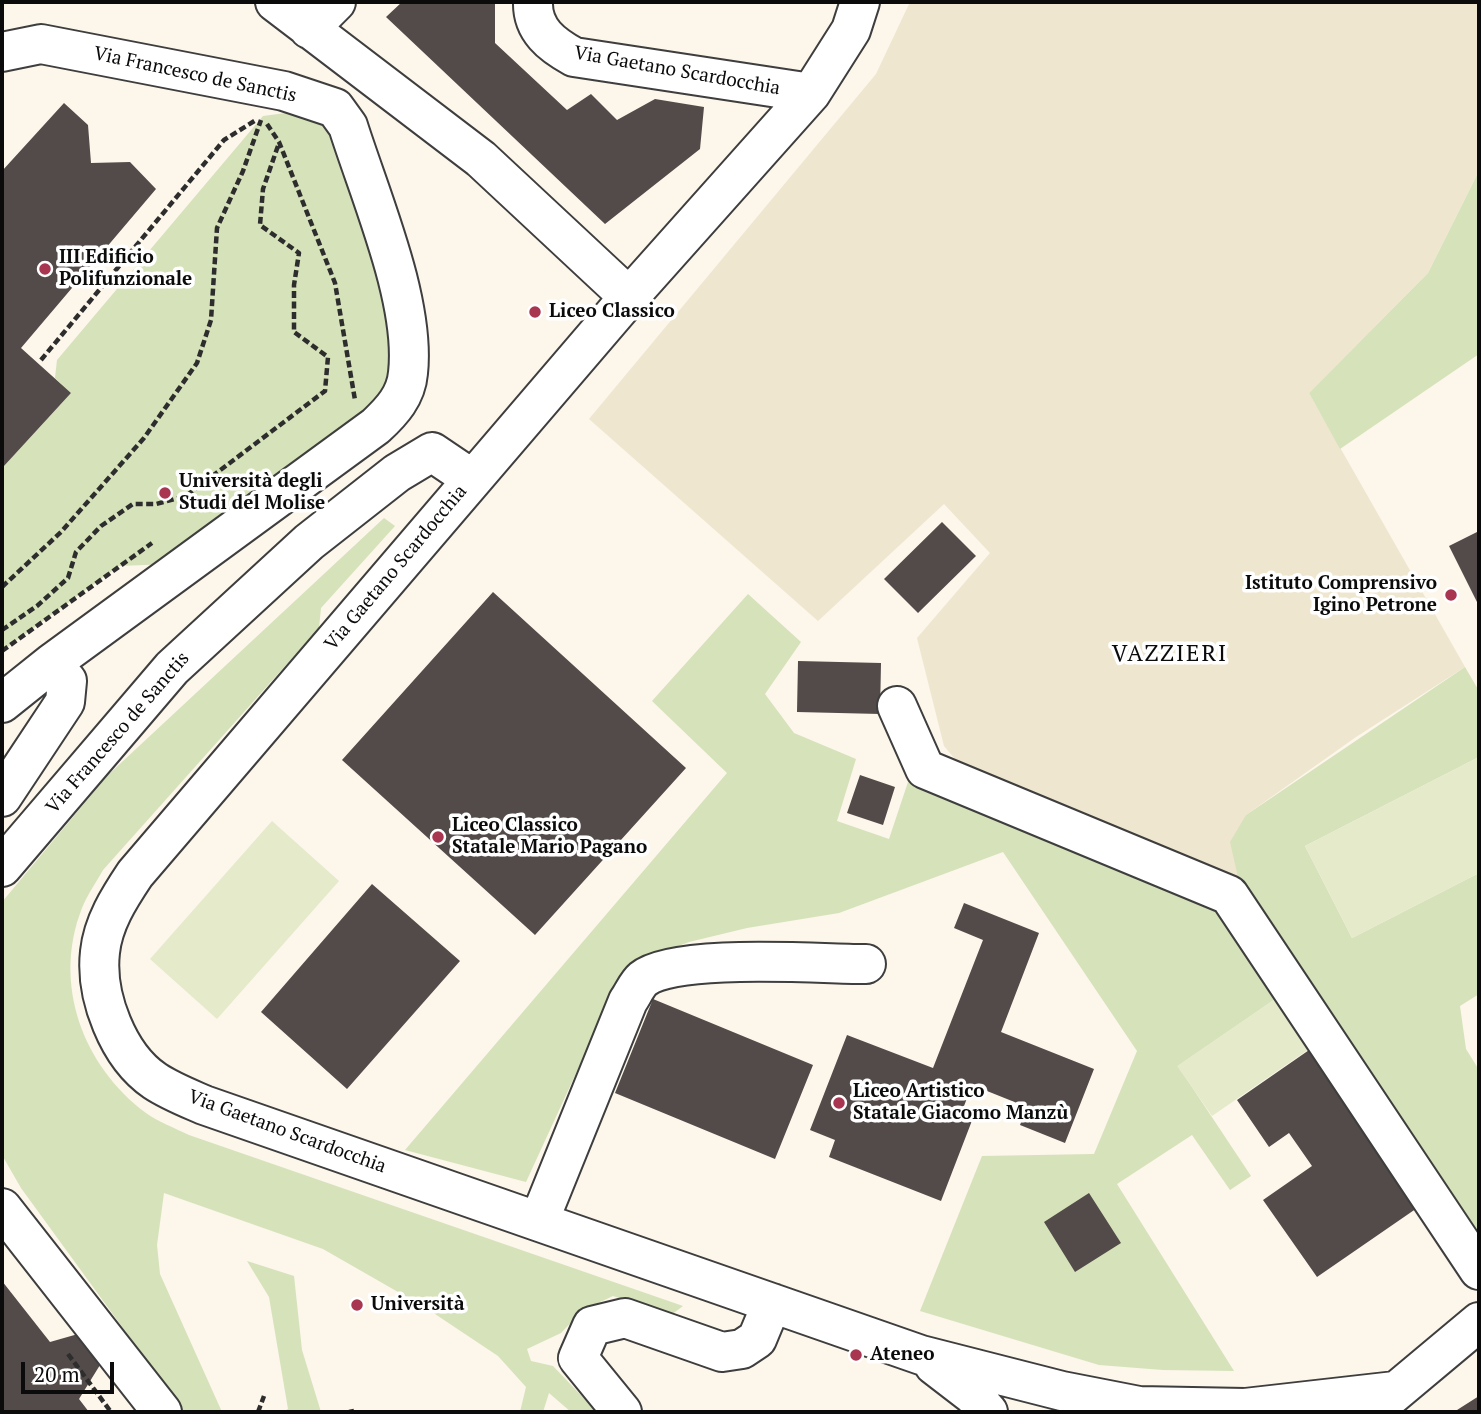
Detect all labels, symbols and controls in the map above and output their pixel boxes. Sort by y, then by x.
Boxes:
street label: Via Francesco de Sanctis [91,42,299,108]
street label: Via Gaetano Scardocchia [572,42,782,100]
place label: III Edificio Polifunzionale [59,247,192,291]
marker: III Edificio Polifunzionale [37,261,53,277]
place label: Liceo Classico [549,301,675,323]
marker: Liceo Classico [527,304,543,320]
place label: Università degli Studi del Molise [179,471,325,515]
street label: Via Gaetano Scardocchia [320,481,472,655]
marker: Università degli Studi del Molise [157,485,173,501]
place label: Istituto Comprensivo Igino Petrone [1245,573,1437,617]
marker: Istituto Comprensivo Igino Petrone [1443,587,1459,603]
district label: VAZZIERI [1113,640,1227,668]
street label: Via Francesco de Sanctis [41,647,195,819]
place label: Liceo Classico Statale Mario Pagano [452,815,647,859]
marker: Liceo Classico Statale Mario Pagano [430,829,446,845]
place label: Liceo Artistico Statale Giacomo Manzù [853,1081,1068,1125]
street label: Via Gaetano Scardocchia [185,1086,389,1178]
marker: Liceo Artistico Statale Giacomo Manzù [831,1095,847,1111]
place label: Università [371,1294,465,1316]
marker: Università [349,1297,365,1313]
place label: Ateneo [870,1344,935,1366]
marker: Ateneo [848,1347,864,1363]
scale bar [24,1348,117,1392]
text: 20 m [34,1360,80,1388]

